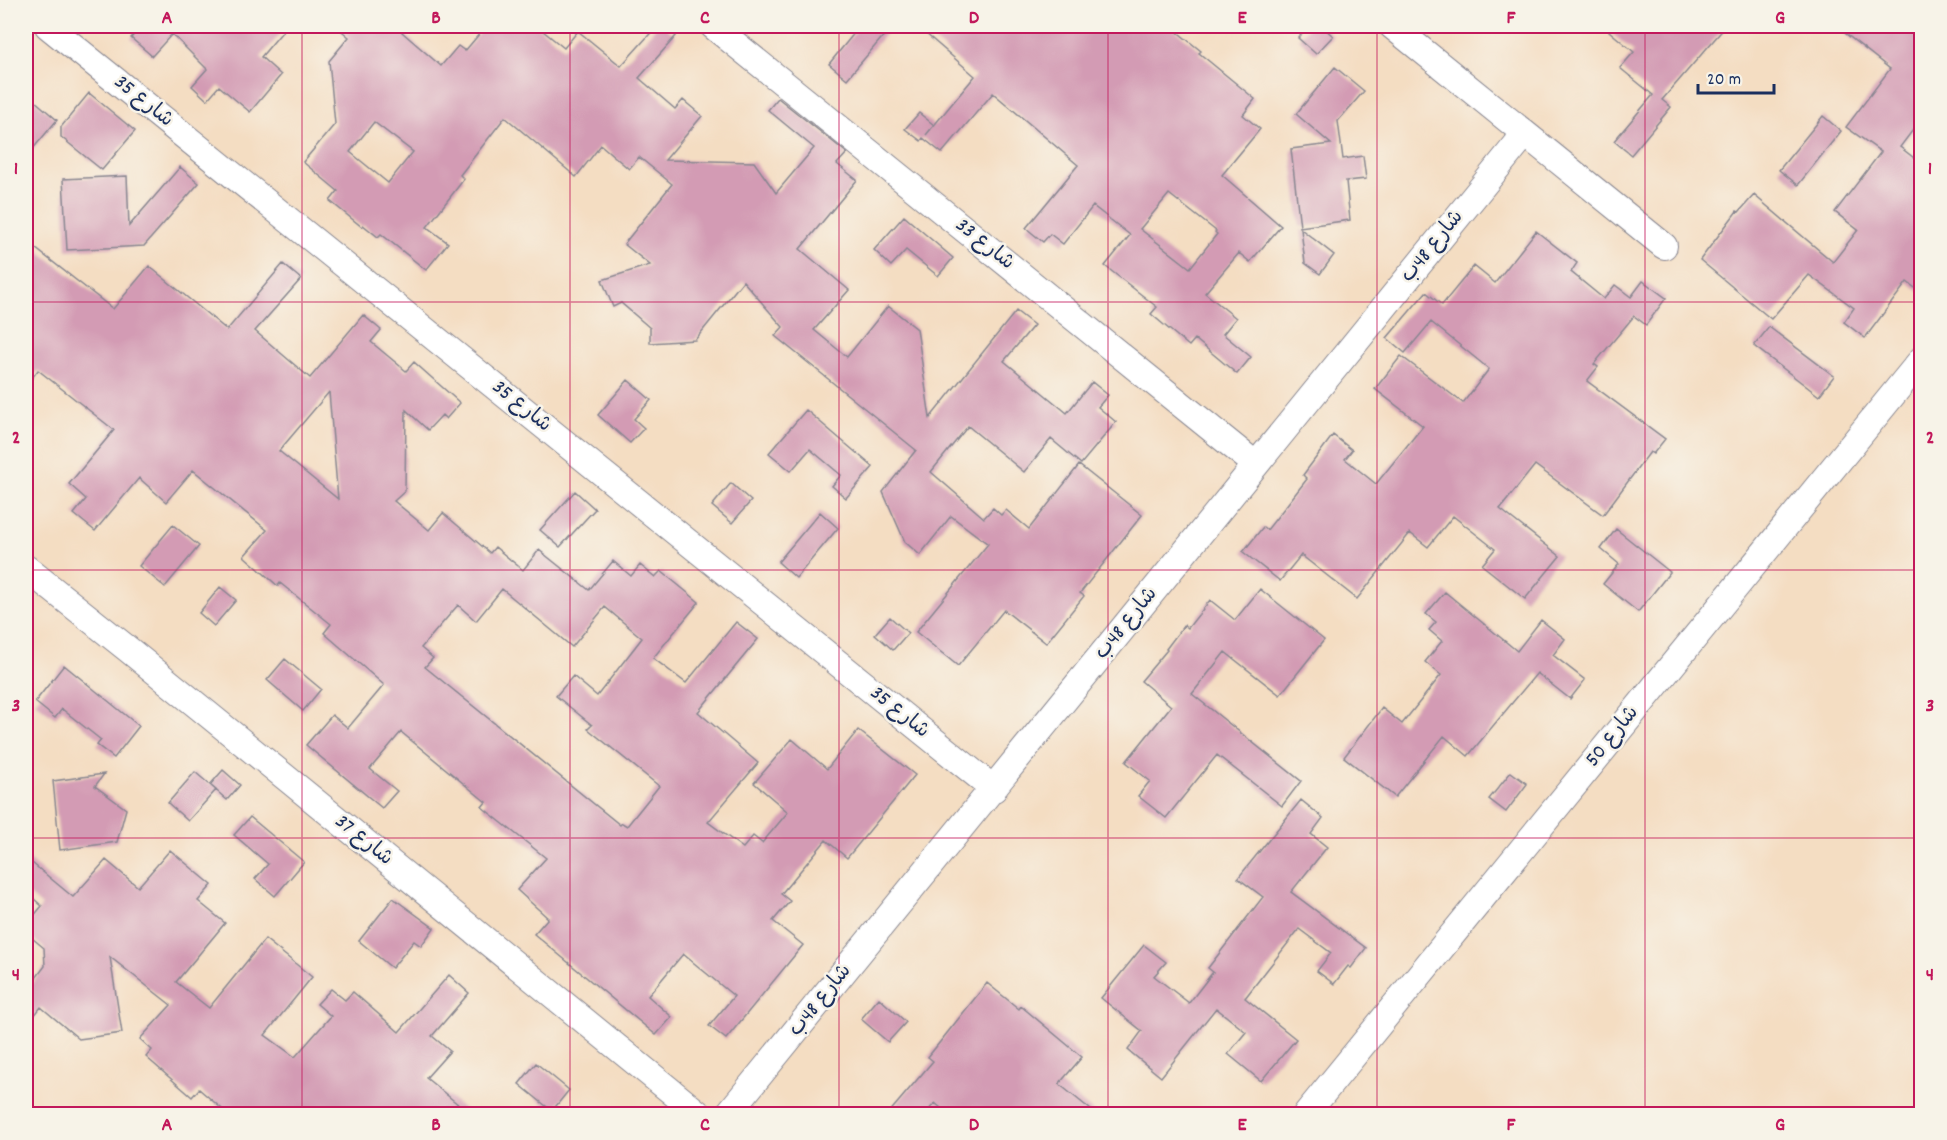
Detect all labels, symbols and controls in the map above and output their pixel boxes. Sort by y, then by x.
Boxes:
text: A [162,5,173,33]
text: B [431,5,441,33]
text: C [700,5,710,33]
text: D [969,5,980,33]
text: E [1237,5,1247,33]
text: F [1507,5,1517,33]
text: G [1775,5,1785,33]
scale bar [1698,57,1774,95]
text: 20 m [1707,68,1741,93]
street label: شارع 35 [107,69,179,135]
text: 1 [14,156,18,184]
text: 1 [1928,156,1932,184]
street label: شارع 48ب [1394,204,1472,290]
street label: شارع 33 [948,212,1020,278]
street label: شارع 35 [485,374,557,440]
text: 2 [12,425,20,453]
text: 2 [1926,425,1934,453]
street label: شارع 48ب [1088,581,1166,667]
street label: شارع 35 [863,680,935,746]
text: 3 [12,693,20,721]
text: 3 [1926,693,1934,721]
street label: شارع 50 [1579,700,1647,774]
street label: شارع 37 [327,808,399,874]
street label: شارع 48ب [782,958,860,1044]
text: 4 [12,962,20,990]
text: 4 [1926,962,1934,990]
text: A [162,1112,173,1140]
text: B [431,1112,441,1140]
text: C [700,1112,710,1140]
text: D [969,1112,980,1140]
text: E [1237,1112,1247,1140]
text: F [1507,1112,1517,1140]
text: G [1775,1112,1785,1140]

